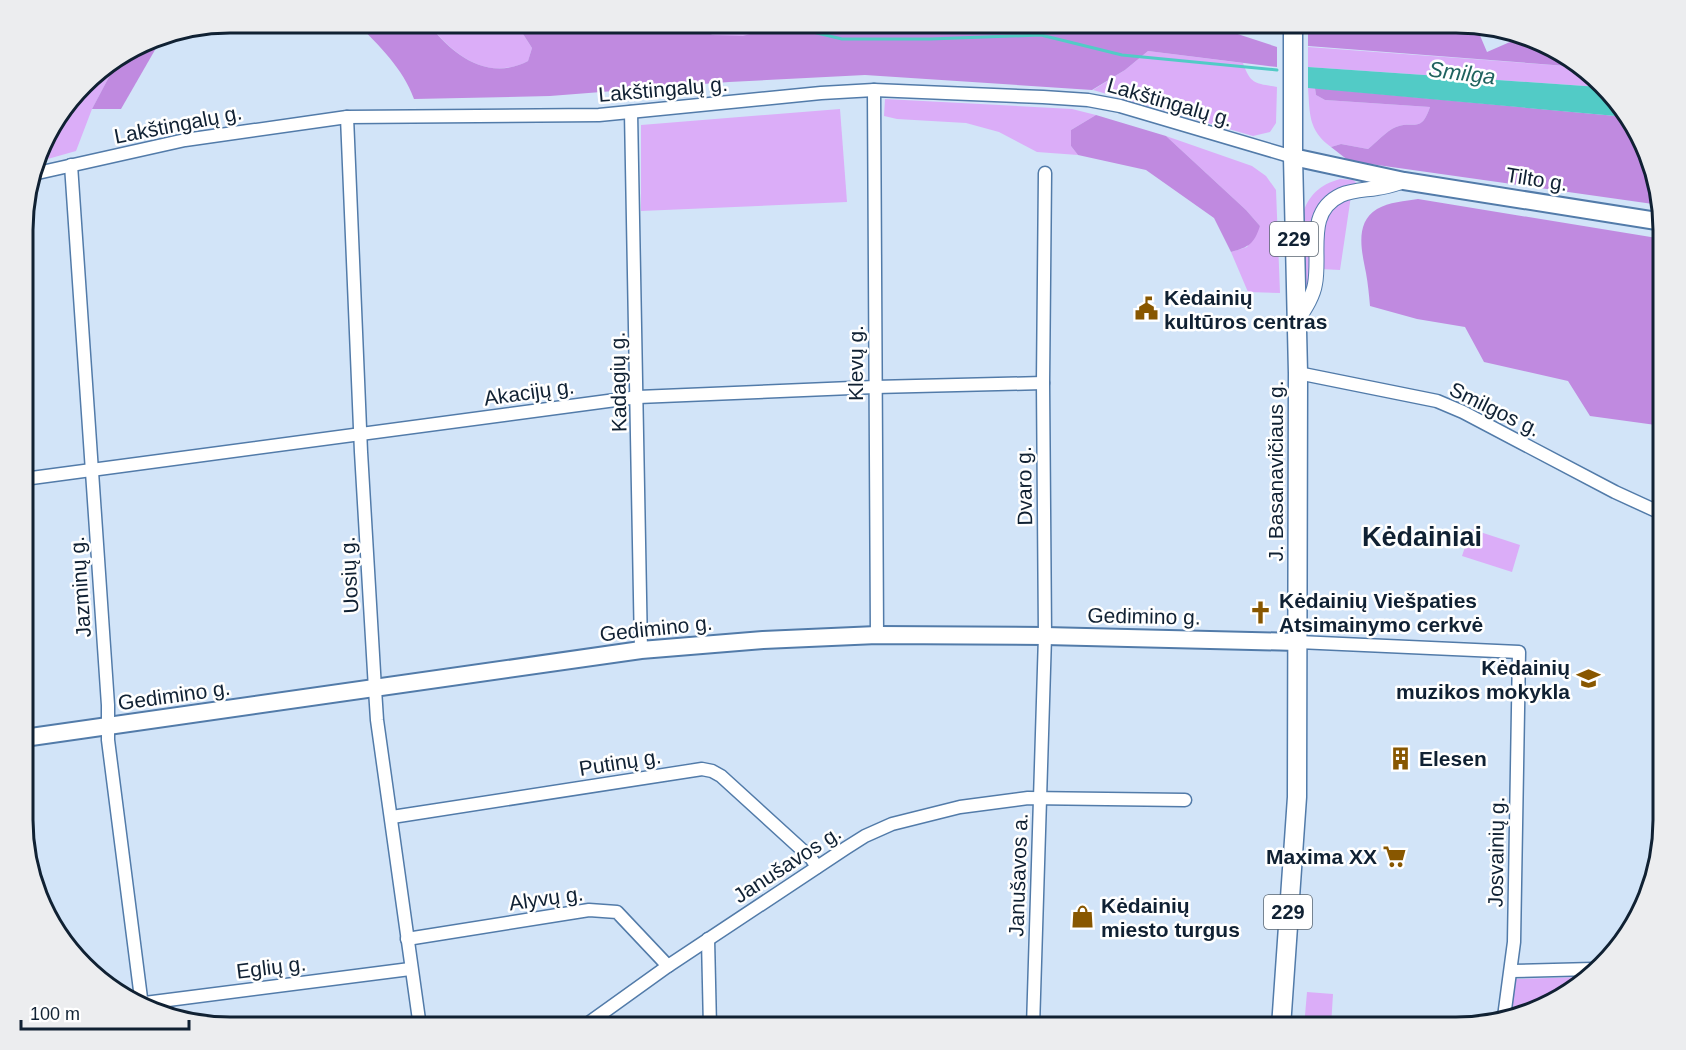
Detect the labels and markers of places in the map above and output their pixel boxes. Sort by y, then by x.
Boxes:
place label: Kėdainių kultūros centras [1164,286,1327,333]
public building icon: Kėdainių kultūros centras [1133,296,1159,322]
place label: Kėdainių Viešpaties Atsimainymo cerkvė [1279,589,1483,636]
church icon: Kėdainių Viešpaties Atsimainymo cerkvė [1248,599,1274,625]
place label: Kėdainių muzikos mokykla [1396,656,1570,703]
school or university icon: Kėdainių muzikos mokykla [1575,666,1601,692]
building icon: Elesen [1388,745,1414,771]
place label: Elesen [1419,747,1487,770]
supermarket icon: Maxima XX [1382,843,1408,869]
place label: Maxima XX [1266,845,1377,868]
place label: Kėdainių miesto turgus [1101,894,1240,941]
shop icon: Kėdainių miesto turgus [1070,904,1096,930]

